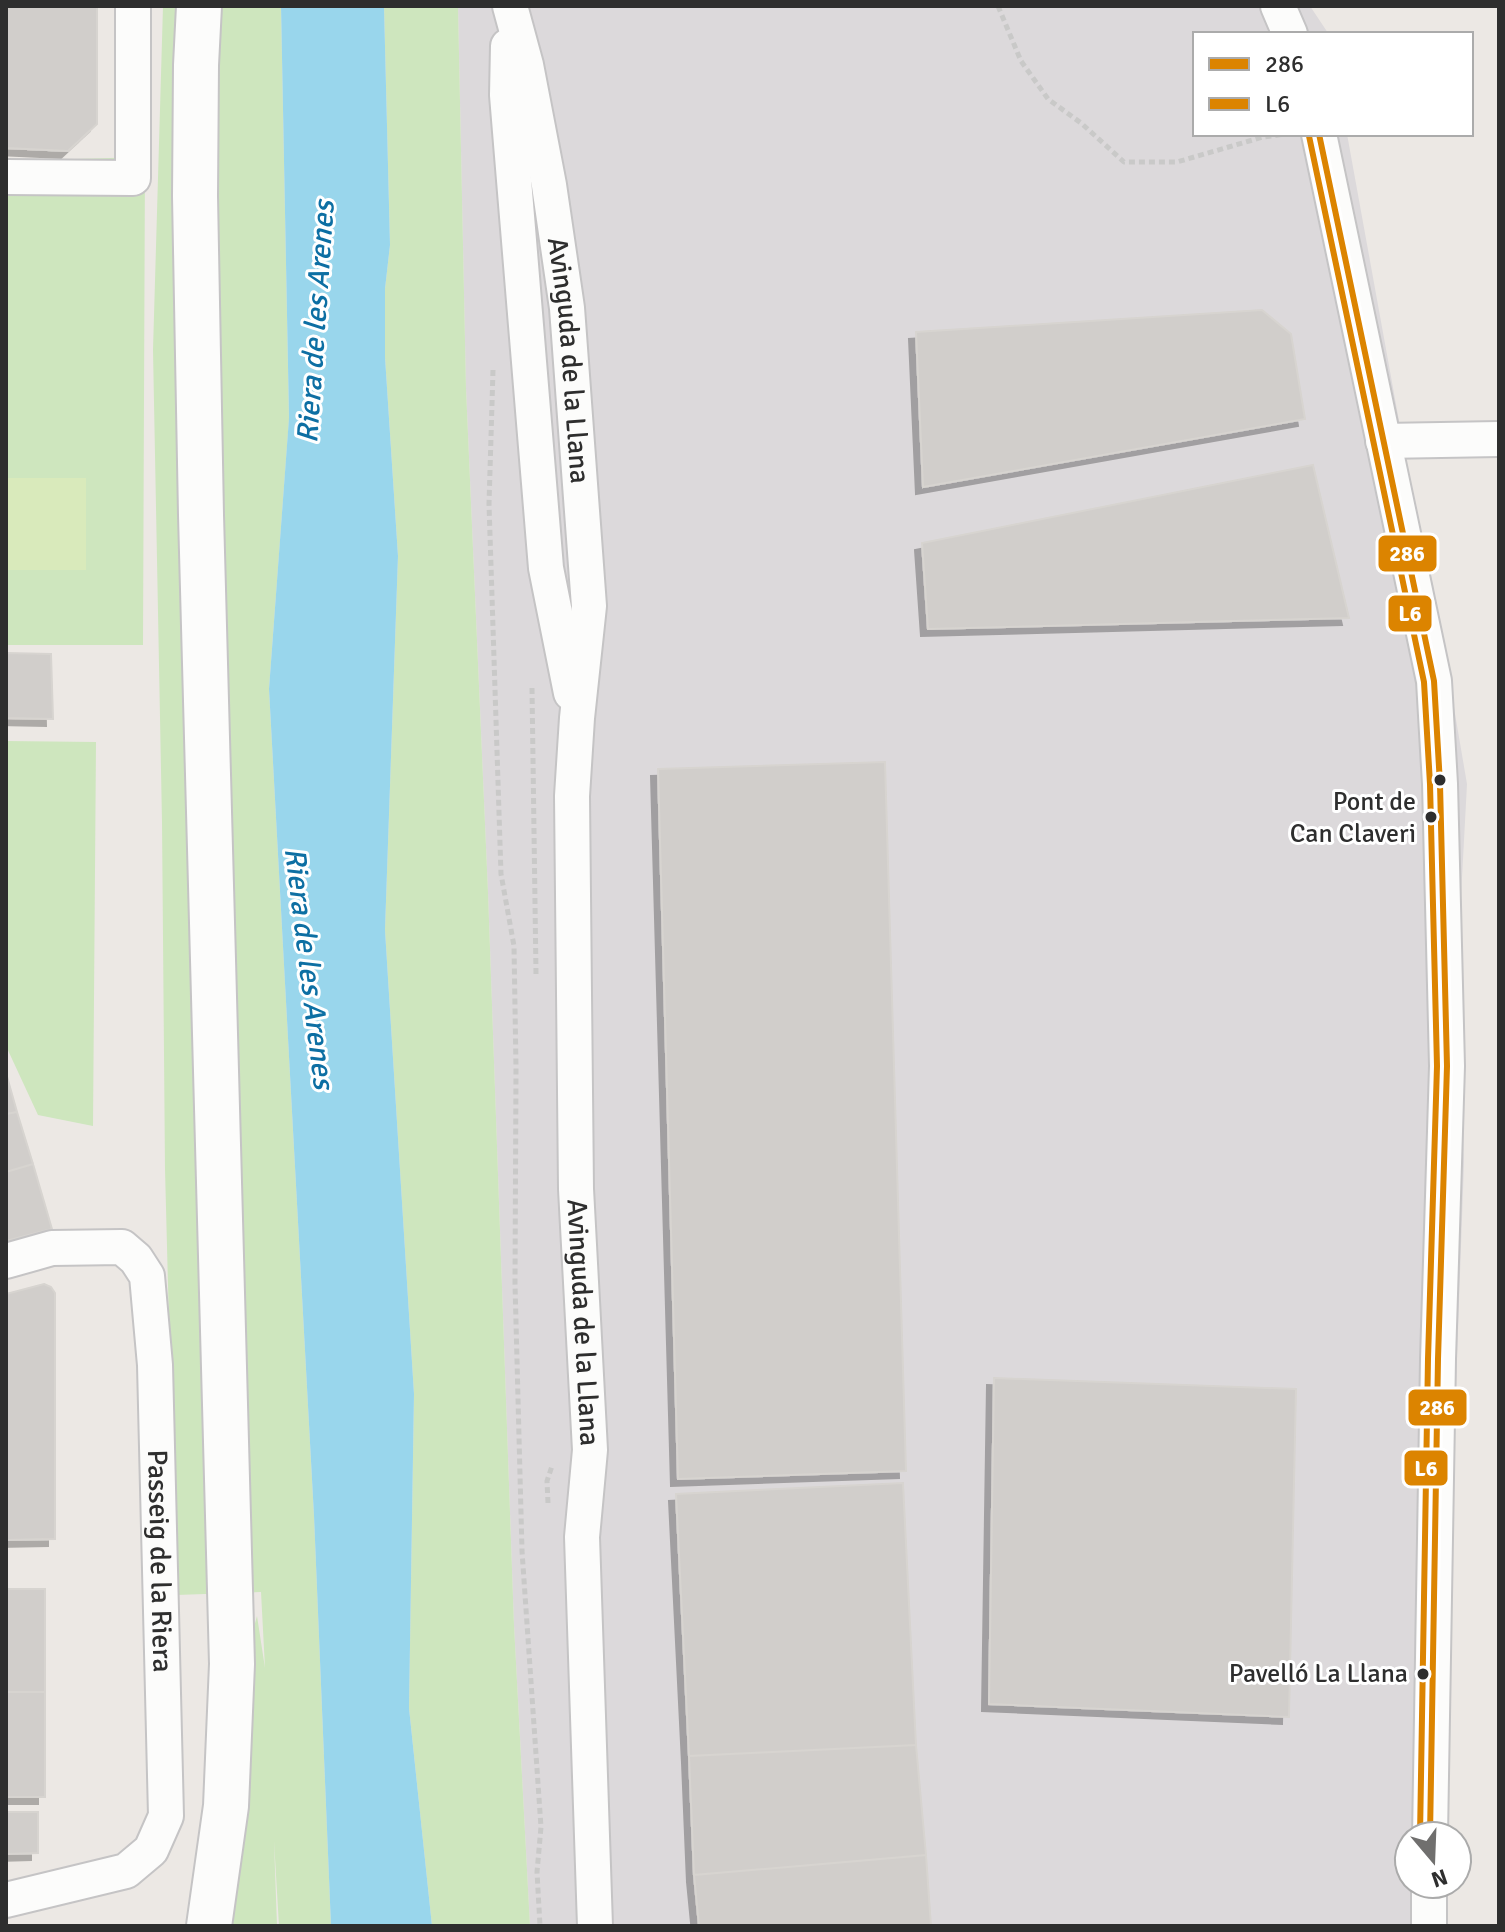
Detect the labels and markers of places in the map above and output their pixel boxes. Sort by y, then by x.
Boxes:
unlabelled marker [1432,772,1448,788]
place label: Pont de Can Claveri [1290,786,1416,850]
marker: Pont de Can Claveri [1423,809,1439,825]
place label: Pavelló La Llana [1229,1658,1408,1690]
marker: Pavelló La Llana [1415,1666,1431,1682]

